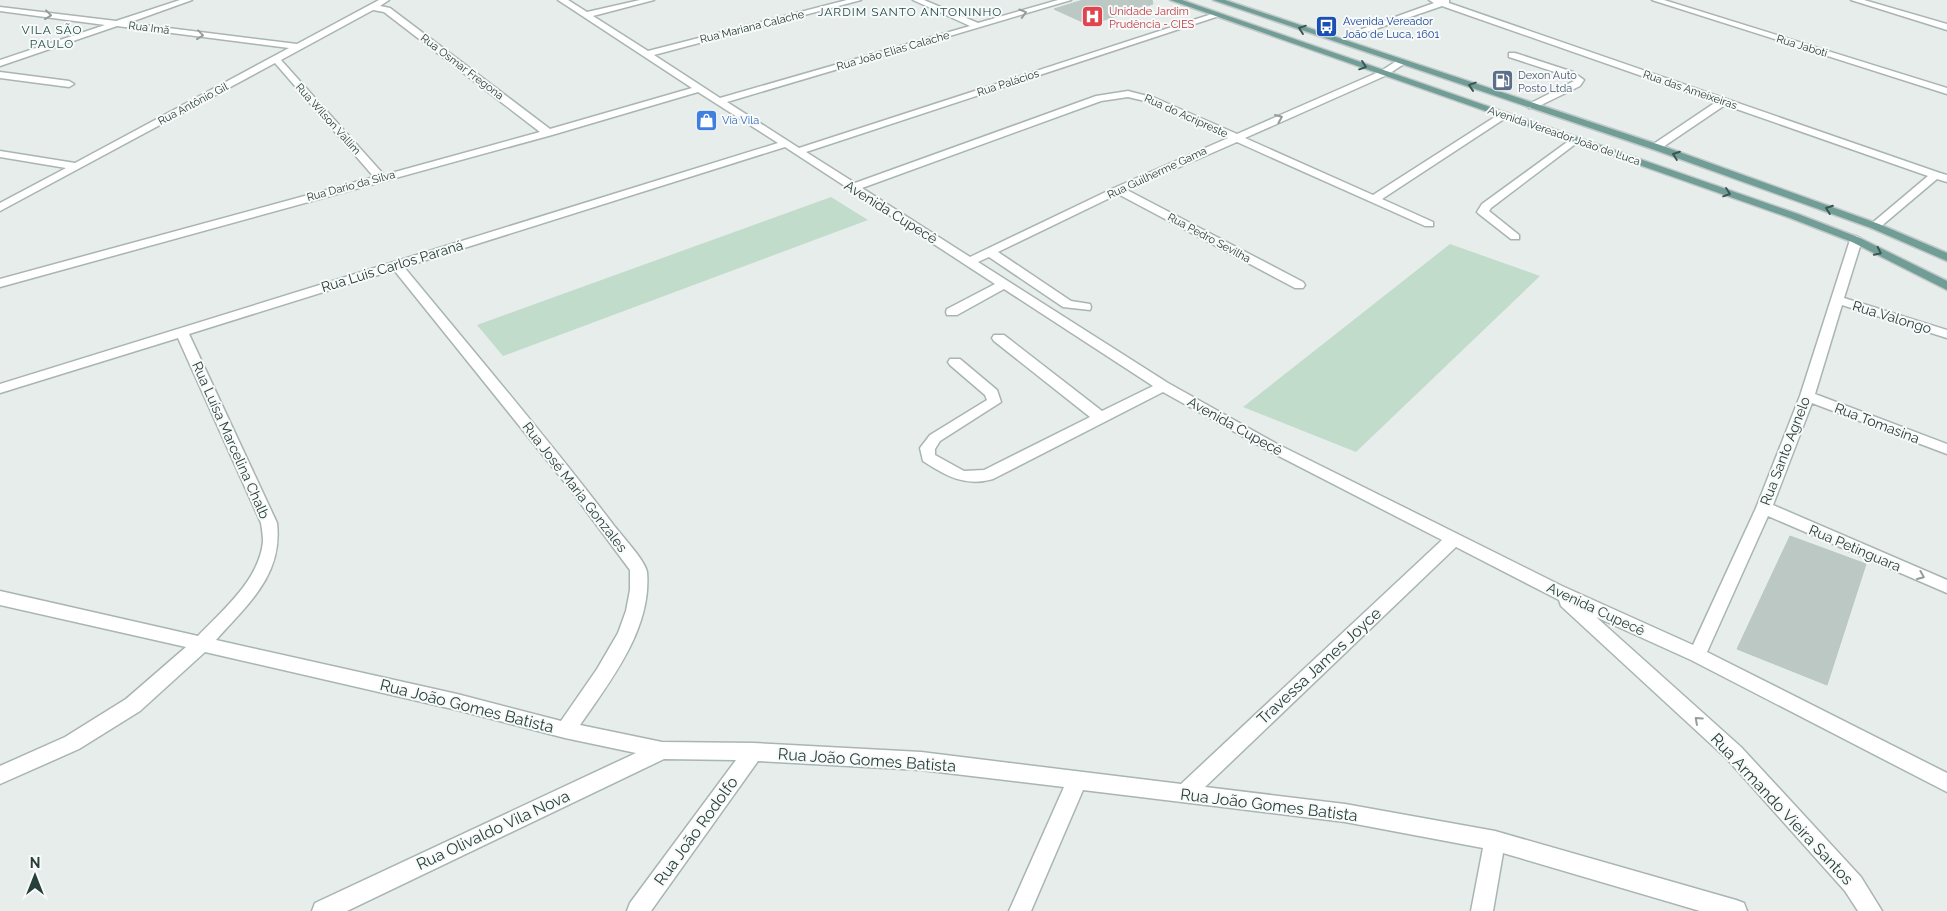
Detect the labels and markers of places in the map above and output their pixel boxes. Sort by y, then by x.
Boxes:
hospital icon: Unidade Jardim Prudência - CIES [1081,5,1105,29]
place label: Unidade Jardim Prudência - CIES [1109,5,1195,31]
bus stop icon: Avenida Vereador João de Luca, 1601 [1315,15,1339,39]
place label: Avenida Vereador João de Luca, 1601 [1343,15,1440,41]
fuel station icon: Dexon Auto Posto Ltda [1490,69,1514,93]
place label: Dexon Auto Posto Ltda [1518,69,1577,95]
shop icon: Via Vila [694,108,718,132]
place label: Via Vila [722,114,759,127]

